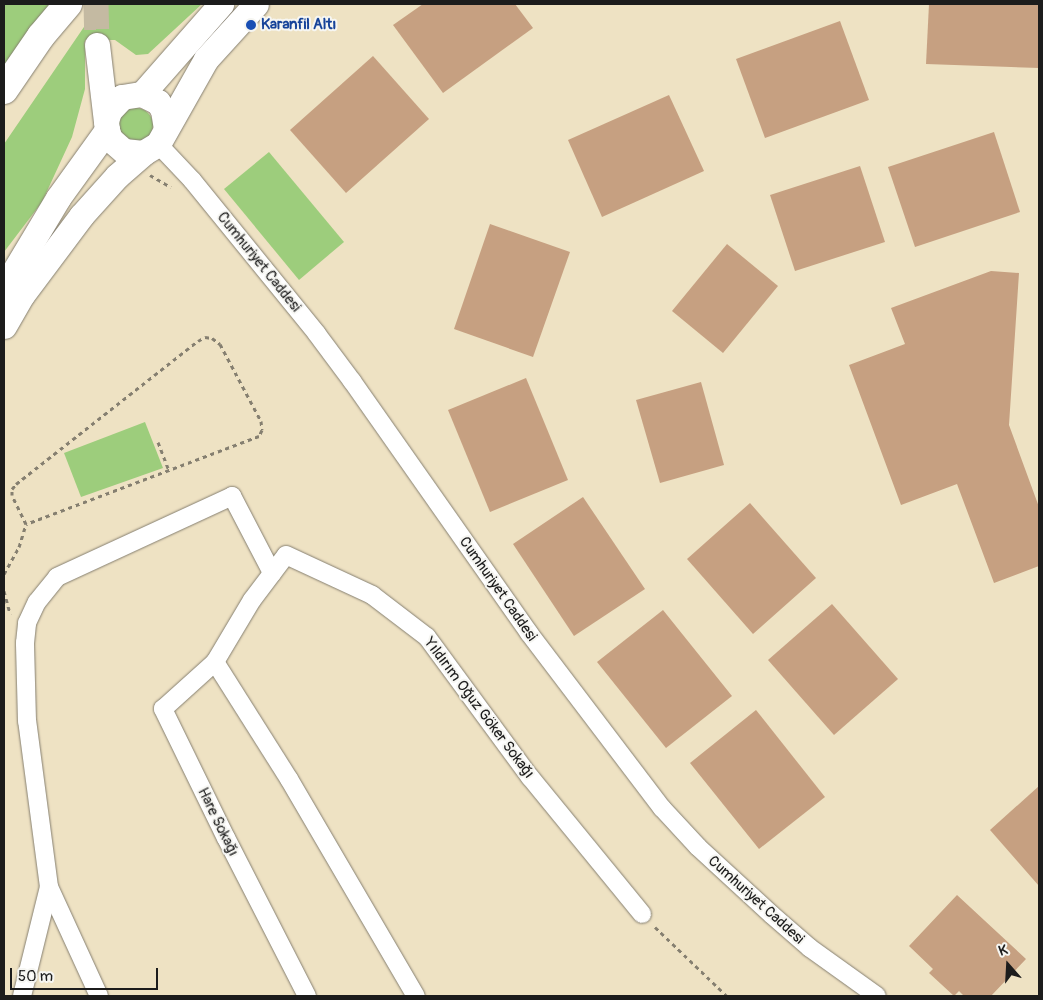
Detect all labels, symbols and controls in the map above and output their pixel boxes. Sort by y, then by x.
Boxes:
place label: Karanfil Altı [261,16,336,34]
marker: Karanfil Altı [245,19,257,31]
street label: Cumhuriyet Caddesi [213,209,305,315]
street label: Cumhuriyet Caddesi [455,533,541,645]
street label: Yıldırım Oğuz Göker Sokağı [420,634,538,782]
street label: Hare Sokağı [194,785,242,859]
street label: Cumhuriyet Caddesi [704,852,808,948]
north arrow [983,940,1033,990]
text: K [996,941,1010,960]
scale bar [12,958,160,990]
text: 50 m [18,967,53,986]

